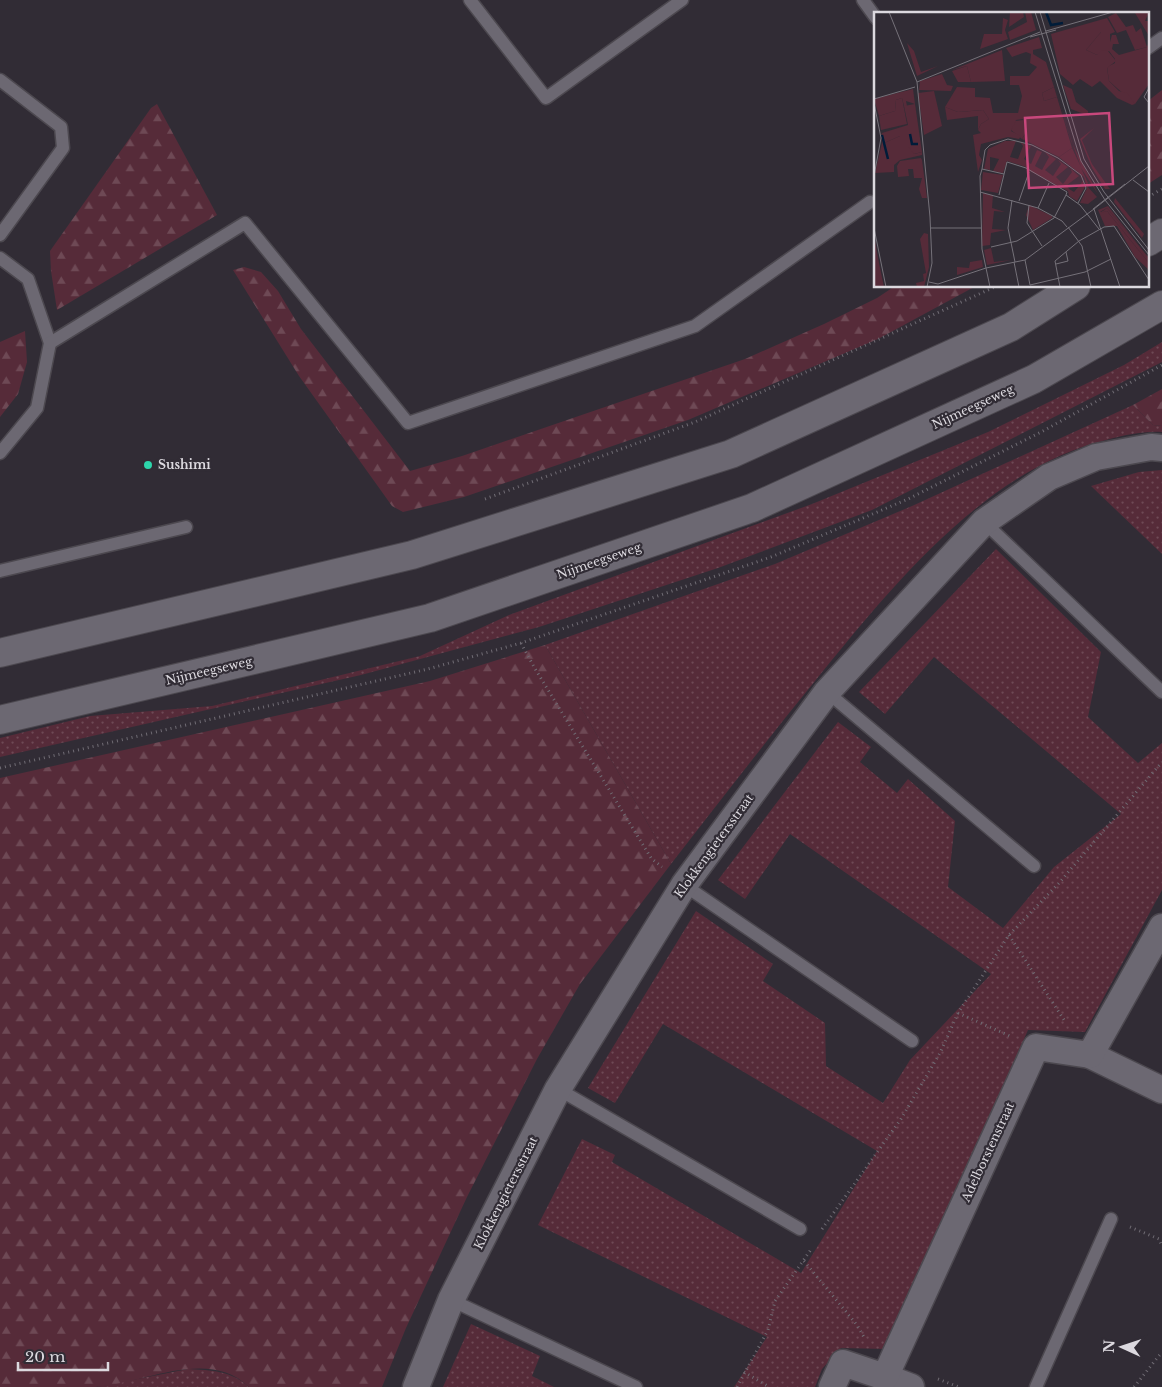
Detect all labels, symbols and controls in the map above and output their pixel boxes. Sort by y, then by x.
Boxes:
inset map [874,12,1150,288]
street label: Nijmeegseweg [930,381,1017,432]
place label: Sushimi [158,457,211,472]
marker: Sushimi [142,459,154,471]
street label: Nijmeegseweg [555,539,644,582]
street label: Nijmeegseweg [164,653,254,688]
street label: Klokkengietersstraat [671,790,757,901]
street label: Adelborstenstraat [957,1099,1017,1205]
street label: Klokkengietersstraat [471,1133,541,1252]
north arrow [1097,1322,1147,1372]
text: N [1100,1339,1118,1353]
scale bar [18,1340,108,1372]
text: 20 m [25,1347,65,1366]

